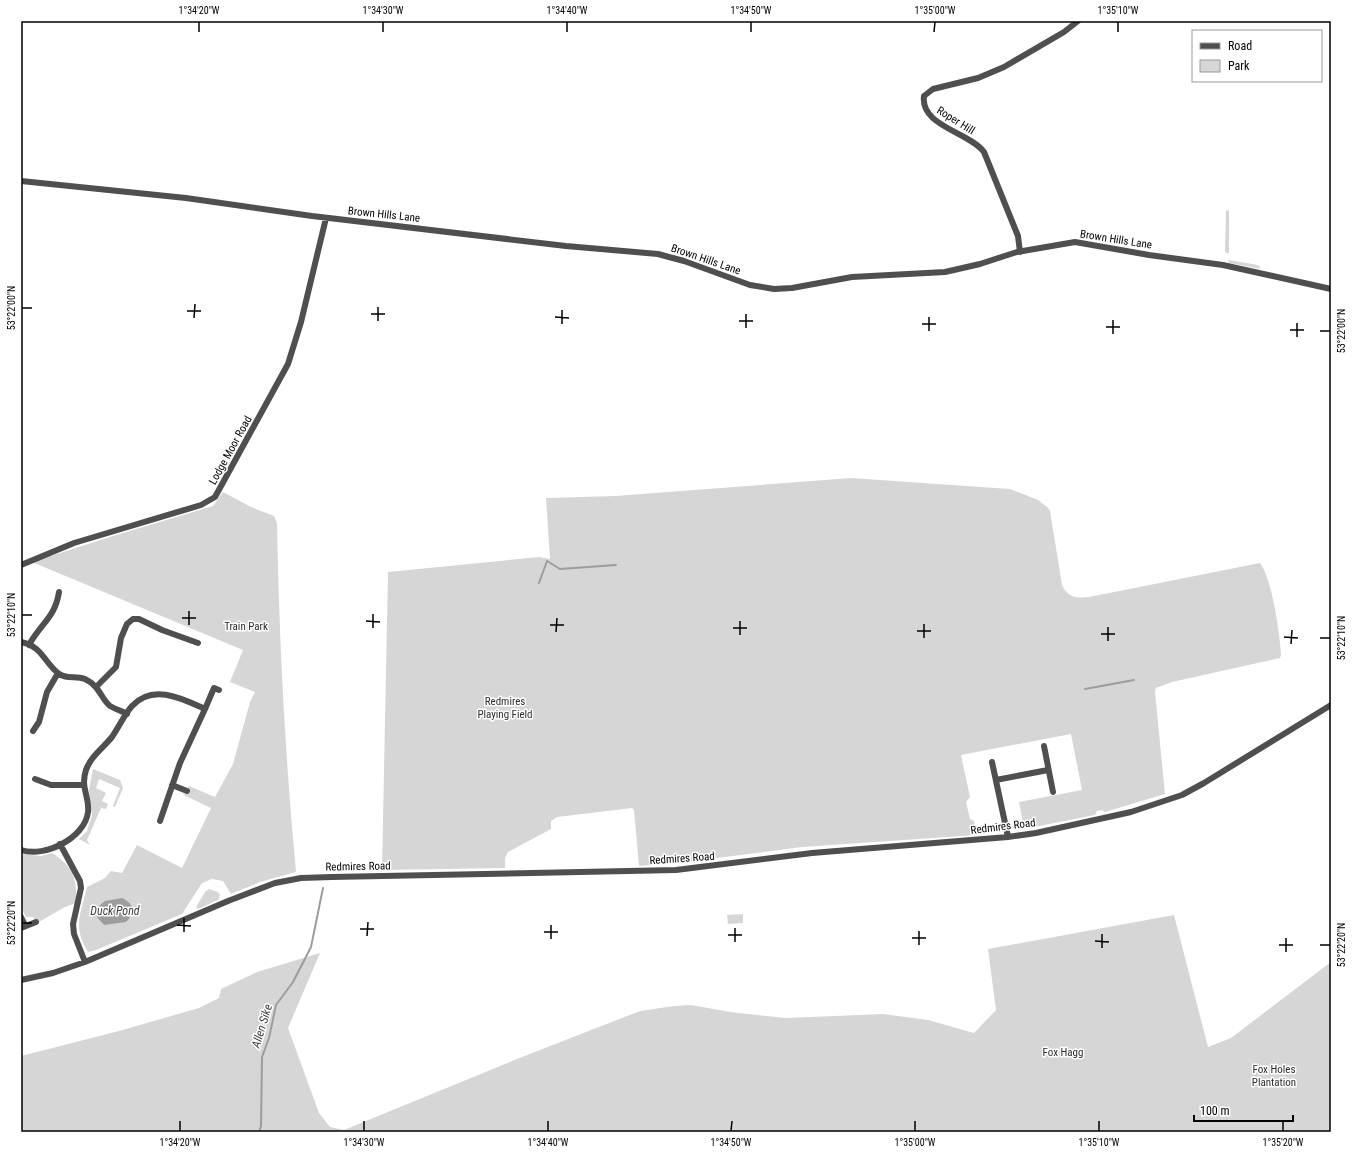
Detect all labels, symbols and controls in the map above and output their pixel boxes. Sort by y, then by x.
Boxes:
text: 1°34'20"W [179,5,220,16]
text: 1°34'30"W [363,5,404,16]
text: 1°34'40"W [547,5,588,16]
text: 1°34'50"W [731,5,772,16]
text: 1°35'00"W [915,5,956,16]
text: 1°35'10"W [1098,5,1139,16]
legend [1192,30,1322,82]
text: Road [1228,39,1252,53]
text: Park [1228,59,1250,73]
street label: Roper Hill [934,104,977,137]
street label: Brown Hills Lane [347,204,421,225]
street label: Brown Hills Lane [1079,227,1153,252]
street label: Brown Hills Lane [669,241,742,277]
text: 53°22'00"N [6,286,17,330]
text: 53°22'00"N [1336,309,1347,353]
street label: Lodge Moor Road [206,414,255,487]
text: 53°22'10"N [6,593,17,637]
text: 53°22'10"N [1336,616,1347,660]
park label: Train Park [224,620,268,633]
park label: Redmires Playing Field [477,695,533,721]
street label: Redmires Road [970,816,1036,837]
street label: Redmires Road [649,850,715,867]
street label: Redmires Road [325,859,391,874]
text: 53°22'20"N [6,901,17,945]
water label: Duck Pond [90,904,140,918]
text: 53°22'20"N [1336,923,1347,967]
water label: Allen Sike [248,1002,275,1051]
park label: Fox Hagg [1043,1046,1083,1059]
park label: Fox Holes Plantation [1252,1063,1296,1089]
scale bar [1194,1097,1293,1123]
text: 100 m [1200,1104,1230,1118]
text: 1°34'20"W [160,1137,201,1148]
text: 1°34'30"W [344,1137,385,1148]
text: 1°34'40"W [528,1137,569,1148]
text: 1°34'50"W [711,1137,752,1148]
text: 1°35'00"W [895,1137,936,1148]
text: 1°35'10"W [1079,1137,1120,1148]
text: 1°35'20"W [1263,1137,1304,1148]

